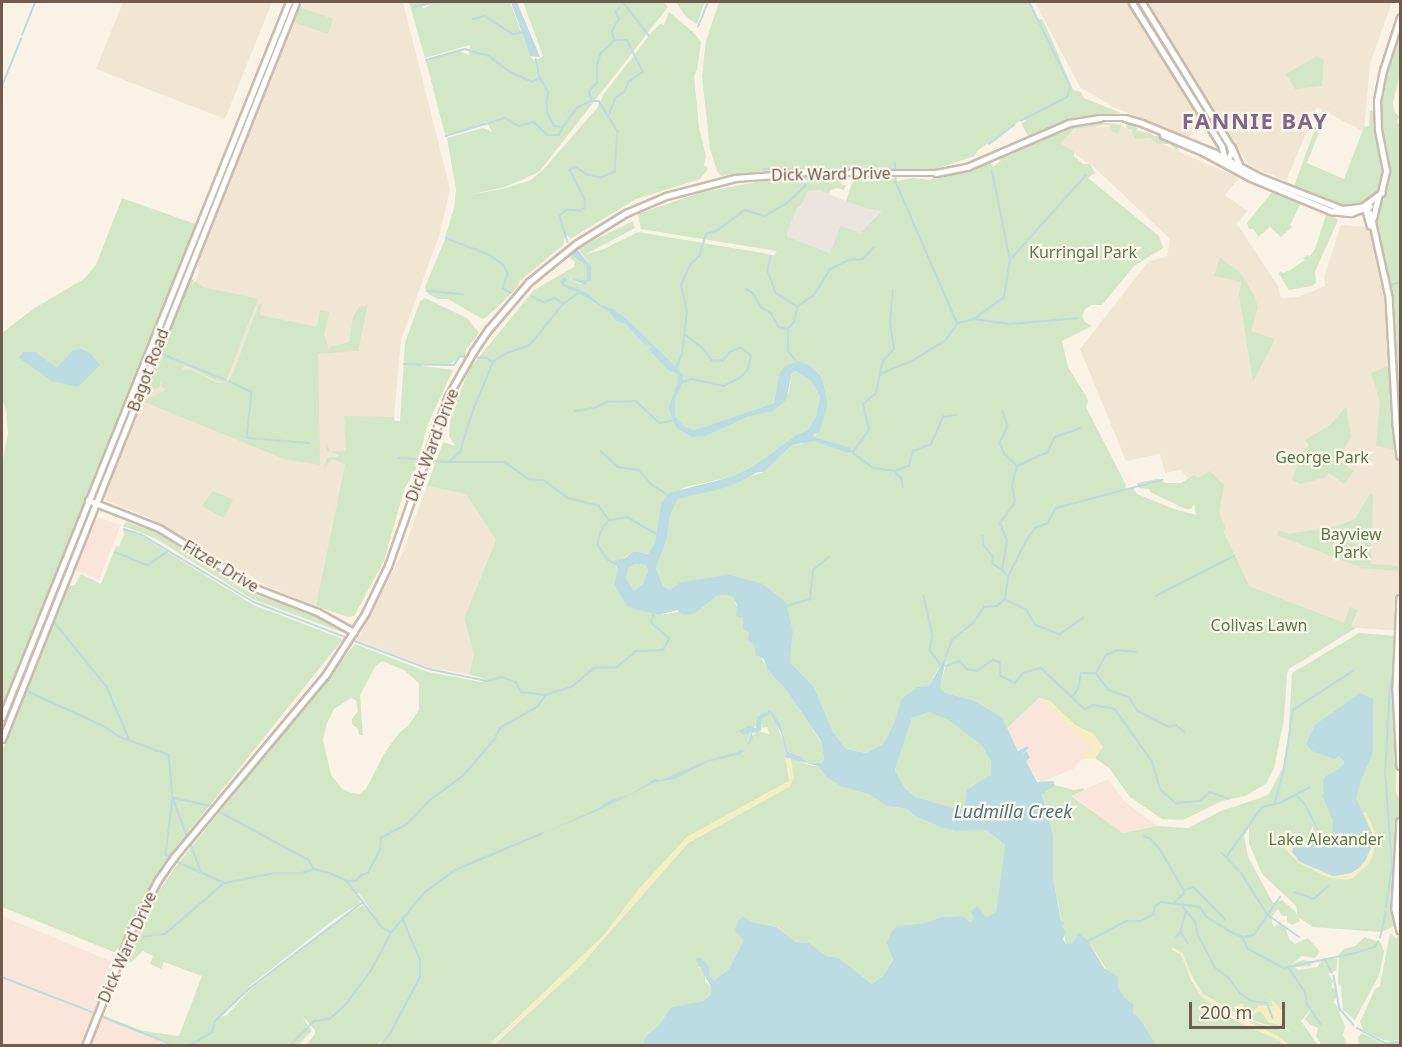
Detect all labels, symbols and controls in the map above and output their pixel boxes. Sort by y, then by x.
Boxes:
district label: FANNIE BAY [1182,108,1328,134]
street label: Dick Ward Drive [771,163,891,185]
park label: Kurringal Park [1029,242,1137,262]
street label: Bagot Road [123,326,173,414]
street label: Dick Ward Drive [402,386,462,504]
park label: George Park [1275,447,1369,467]
park label: Bayview Park [1320,524,1382,562]
street label: Fitzer Drive [180,536,262,596]
park label: Colivas Lawn [1211,615,1307,635]
water label: Ludmilla Creek [954,800,1072,822]
park label: Lake Alexander [1269,829,1383,849]
street label: Dick Ward Drive [94,888,160,1006]
scale bar [1192,990,1288,1028]
text: 200 m [1200,1000,1252,1024]

